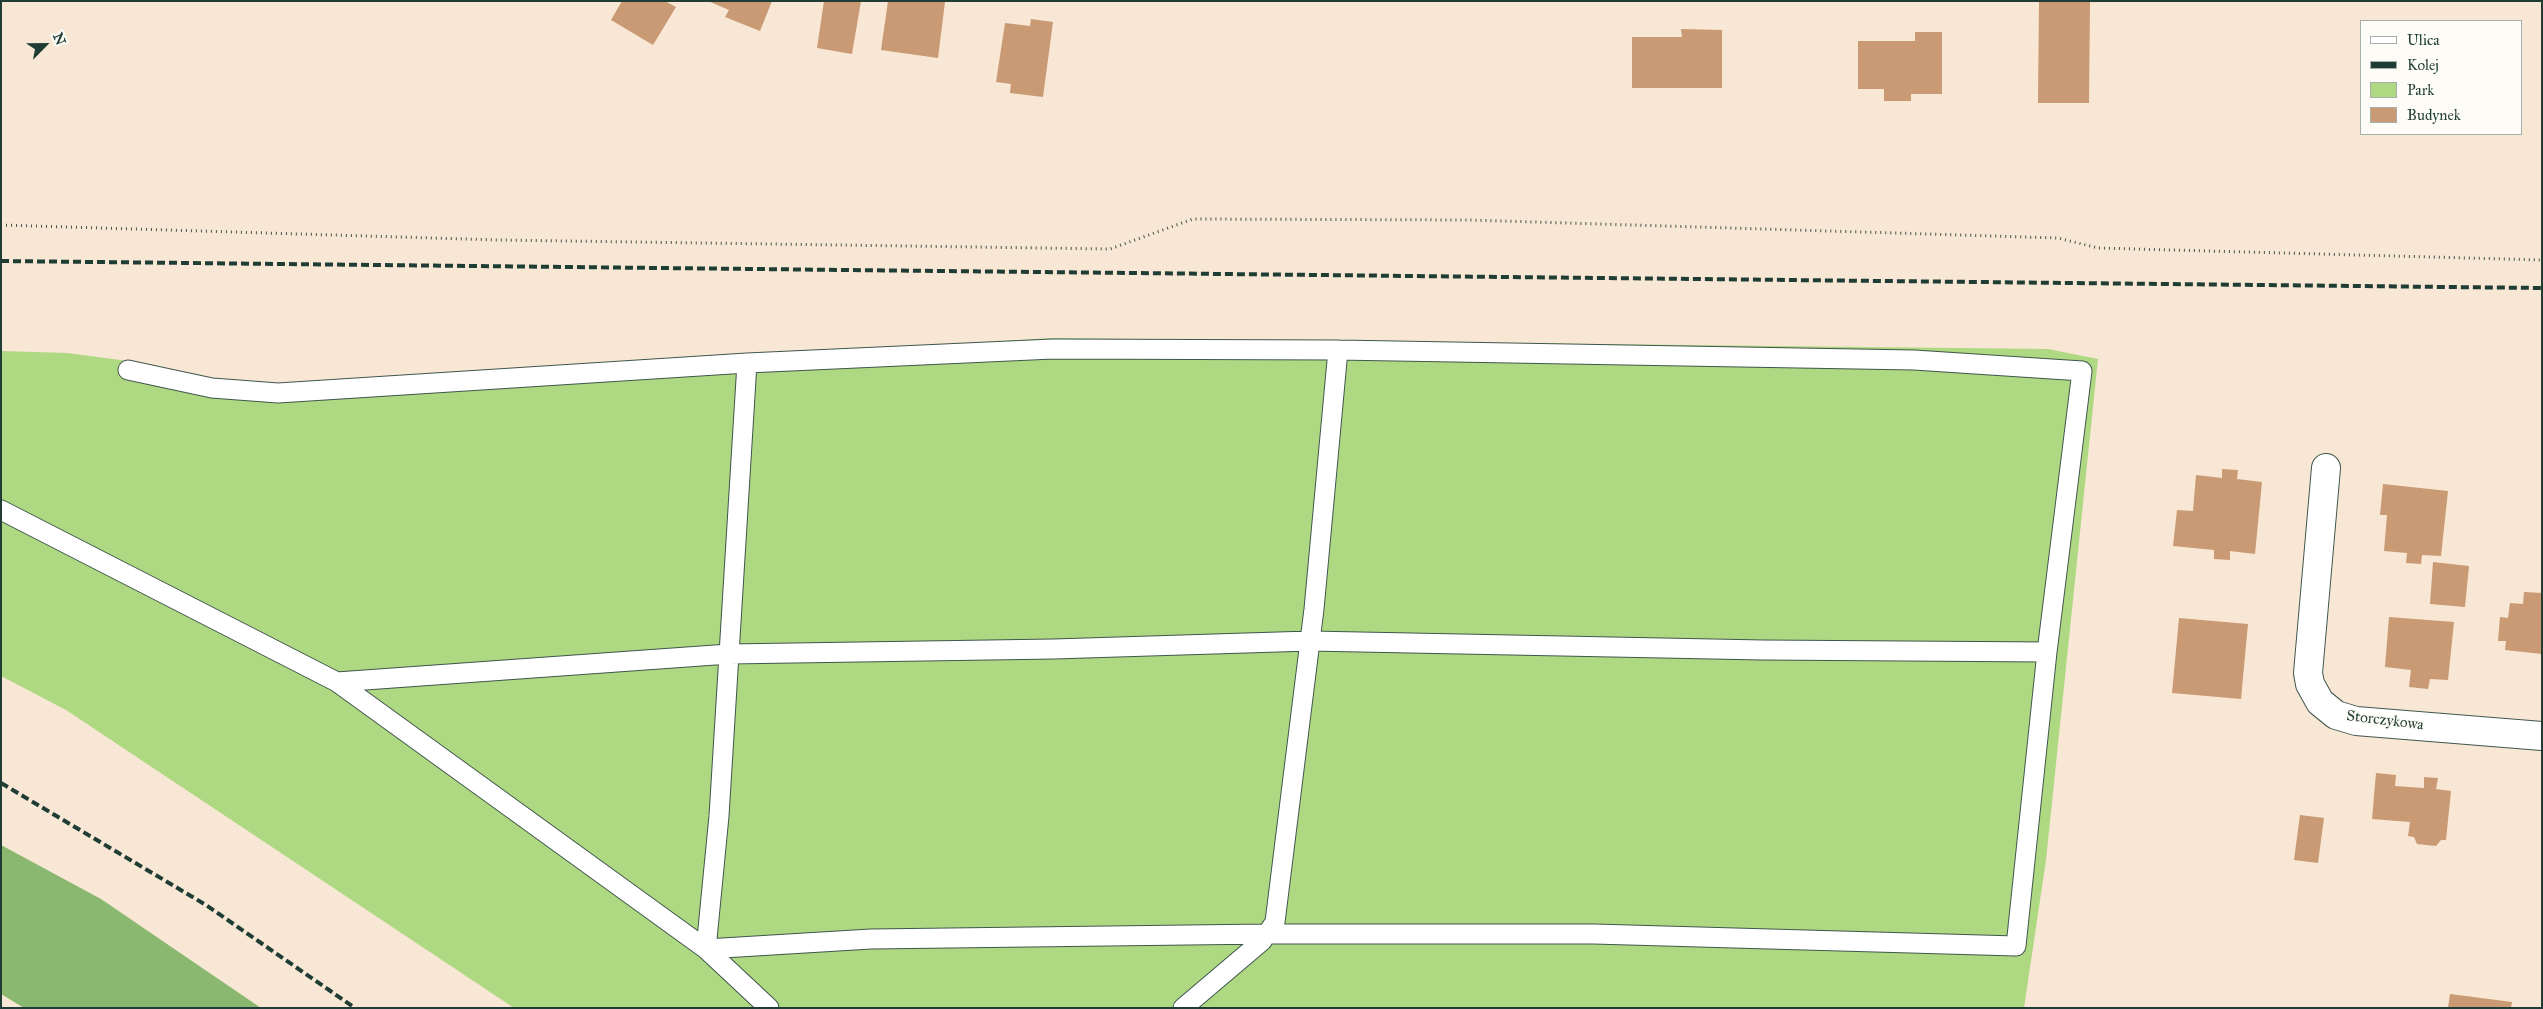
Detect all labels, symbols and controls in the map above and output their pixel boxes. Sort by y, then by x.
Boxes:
north arrow [20,20,70,70]
legend [2360,20,2523,135]
text: N [49,30,69,48]
text: Ulica [2407,31,2440,49]
text: Kolej [2407,56,2439,74]
text: Park [2407,81,2434,99]
text: Budynek [2407,106,2461,124]
street label: Storczykowa [2345,707,2425,735]

